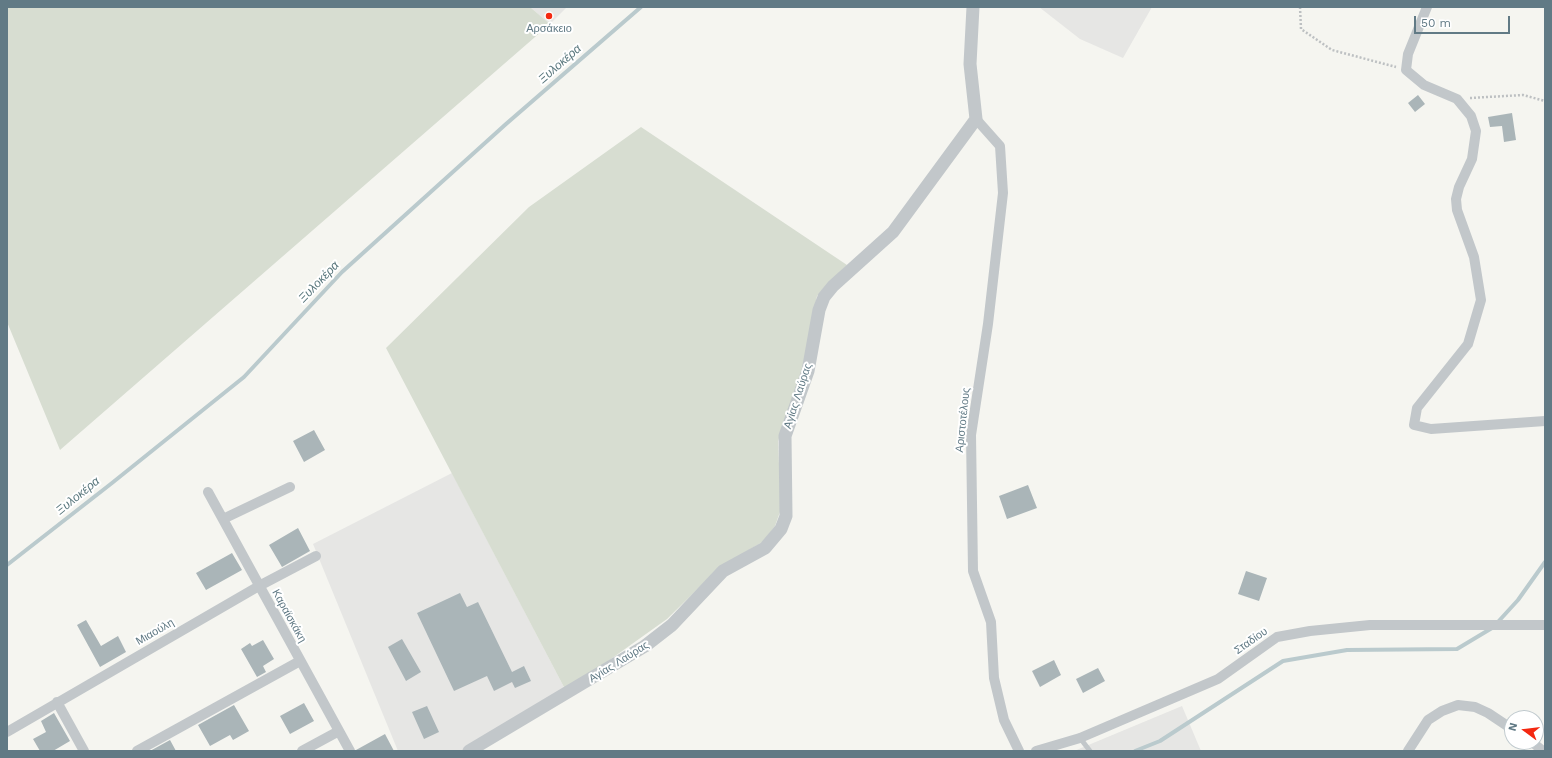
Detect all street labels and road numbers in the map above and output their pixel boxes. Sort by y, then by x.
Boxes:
street label: Αγίας Λαύρας [781,362,815,430]
street label: Αριστοτέλους [953,387,973,453]
street label: Καραϊσκάκη [269,587,309,645]
street label: Μιαούλη [134,616,176,648]
street label: Σταδίου [1232,625,1270,657]
street label: Αγίας Λαύρας [587,638,651,686]

